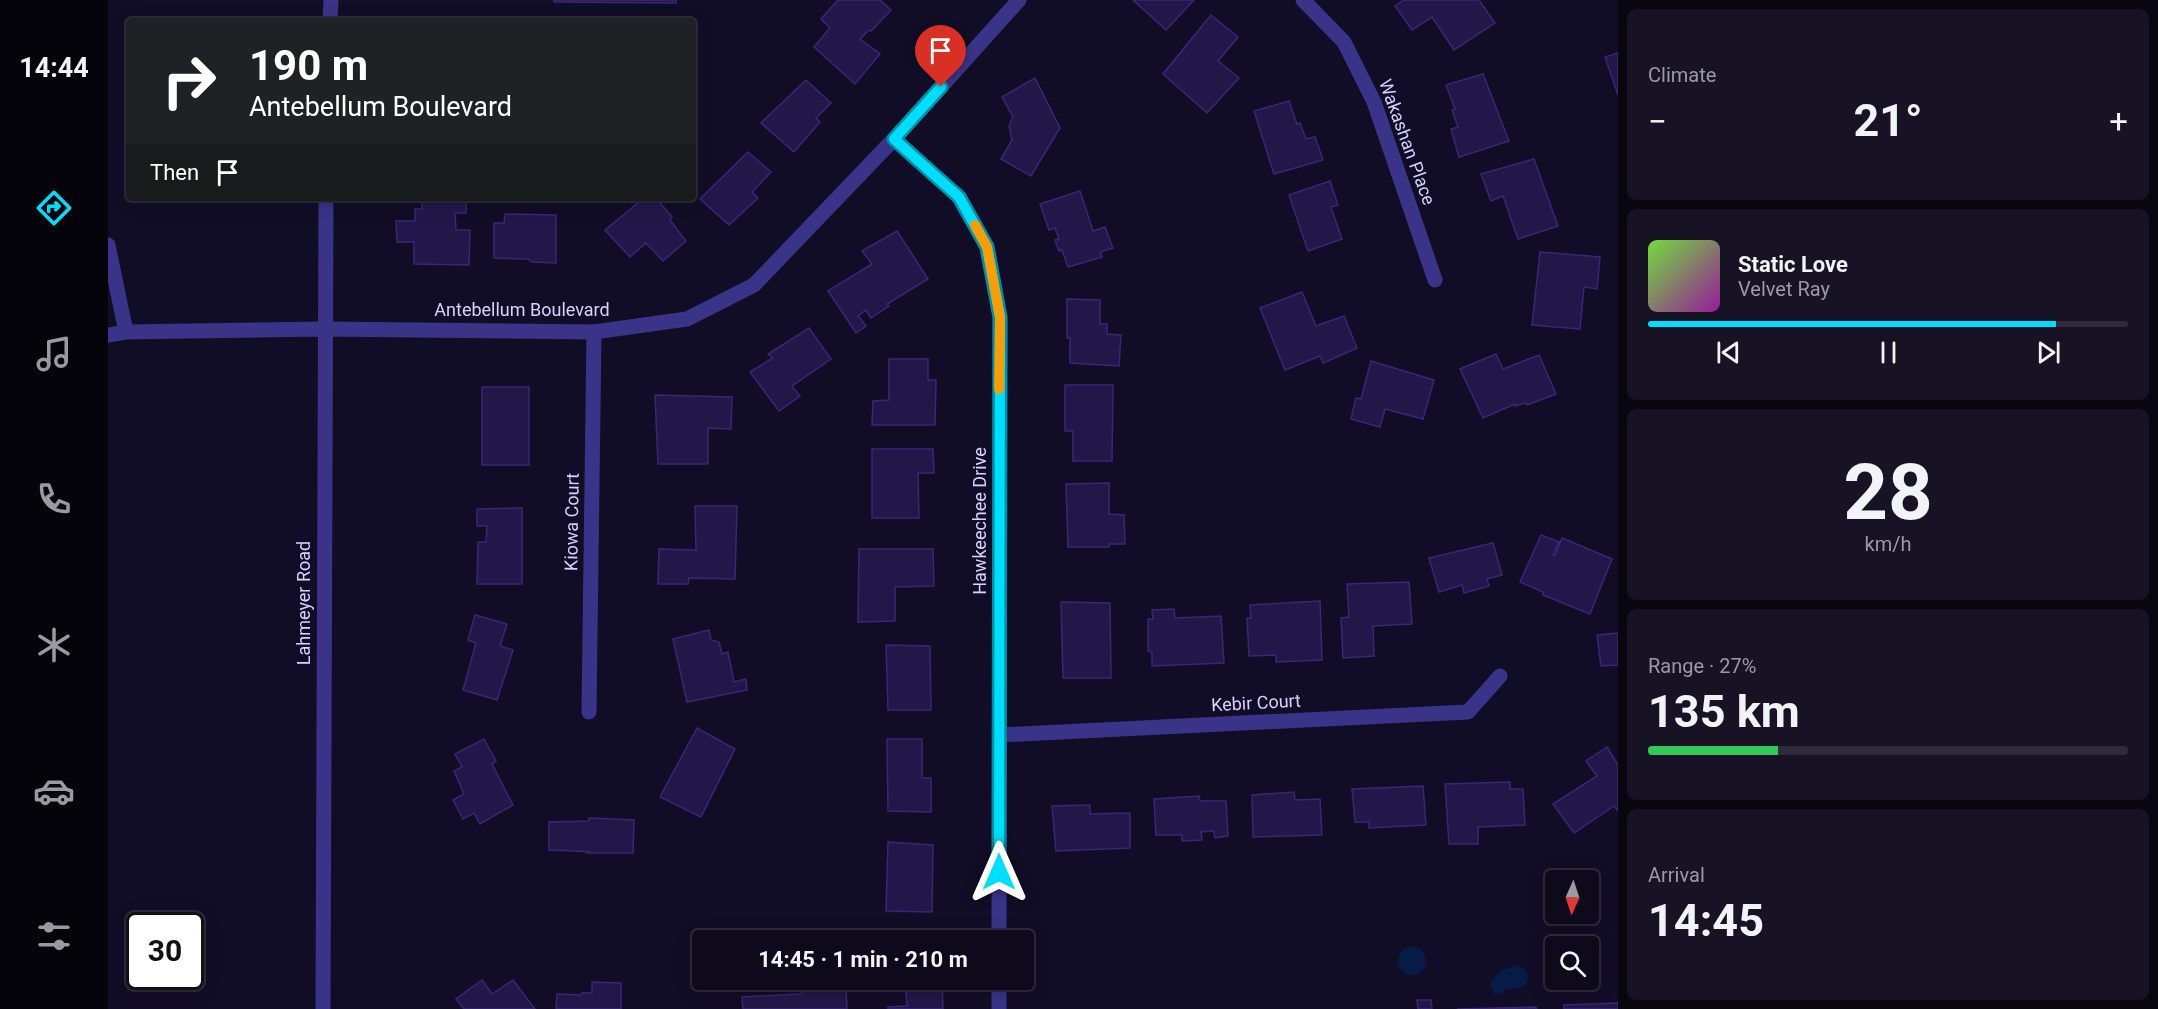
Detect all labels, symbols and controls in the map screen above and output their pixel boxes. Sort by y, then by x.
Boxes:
pin [915,25,966,87]
icon: arrive [924,34,957,67]
text: 190 m [249,41,368,90]
icon: right [150,42,228,120]
text: 14:44 [19,52,89,84]
text: Climate [1648,63,1716,87]
street label: Wakashan Place [1375,76,1440,208]
text: Antebellum Boulevard [249,91,512,123]
text: 21° [1853,94,1923,147]
text: − [1648,102,1667,141]
text: + [2109,102,2128,141]
icon: arrive [211,156,244,189]
text: Then [150,160,199,185]
icon: directions [33,187,75,229]
text: Static Love [1738,252,1848,277]
text: Velvet Ray [1738,277,1830,301]
street label: Antebellum Boulevard [434,299,610,320]
icon: music [33,333,75,375]
icon: previous [1712,336,1745,369]
icon: pause [1872,336,1905,369]
icon: next [2032,336,2065,369]
street label: Hawkeechee Drive [969,447,990,595]
text: 28 [1843,447,1933,538]
street label: Kiowa Court [560,473,583,571]
icon: phone [33,478,75,520]
text: km/h [1865,532,1911,556]
street label: Lahmeyer Road [293,541,314,665]
icon: climate [33,624,75,666]
text: Range · 27% [1648,654,1756,678]
text: 135 km [1648,685,1800,738]
street label: Kebir Court [1210,690,1302,715]
icon: car [33,770,75,812]
position arrow [967,840,1031,904]
text: Arrival [1648,863,1705,887]
north arrow [1545,870,1599,924]
map controls [1545,870,1599,990]
text: 14:45 [1648,894,1764,947]
speed limit sign: 30 [126,912,204,990]
icon: filters [33,915,75,957]
button: search [1545,936,1599,990]
text: 14:45 · 1 min · 210 m [758,947,968,972]

